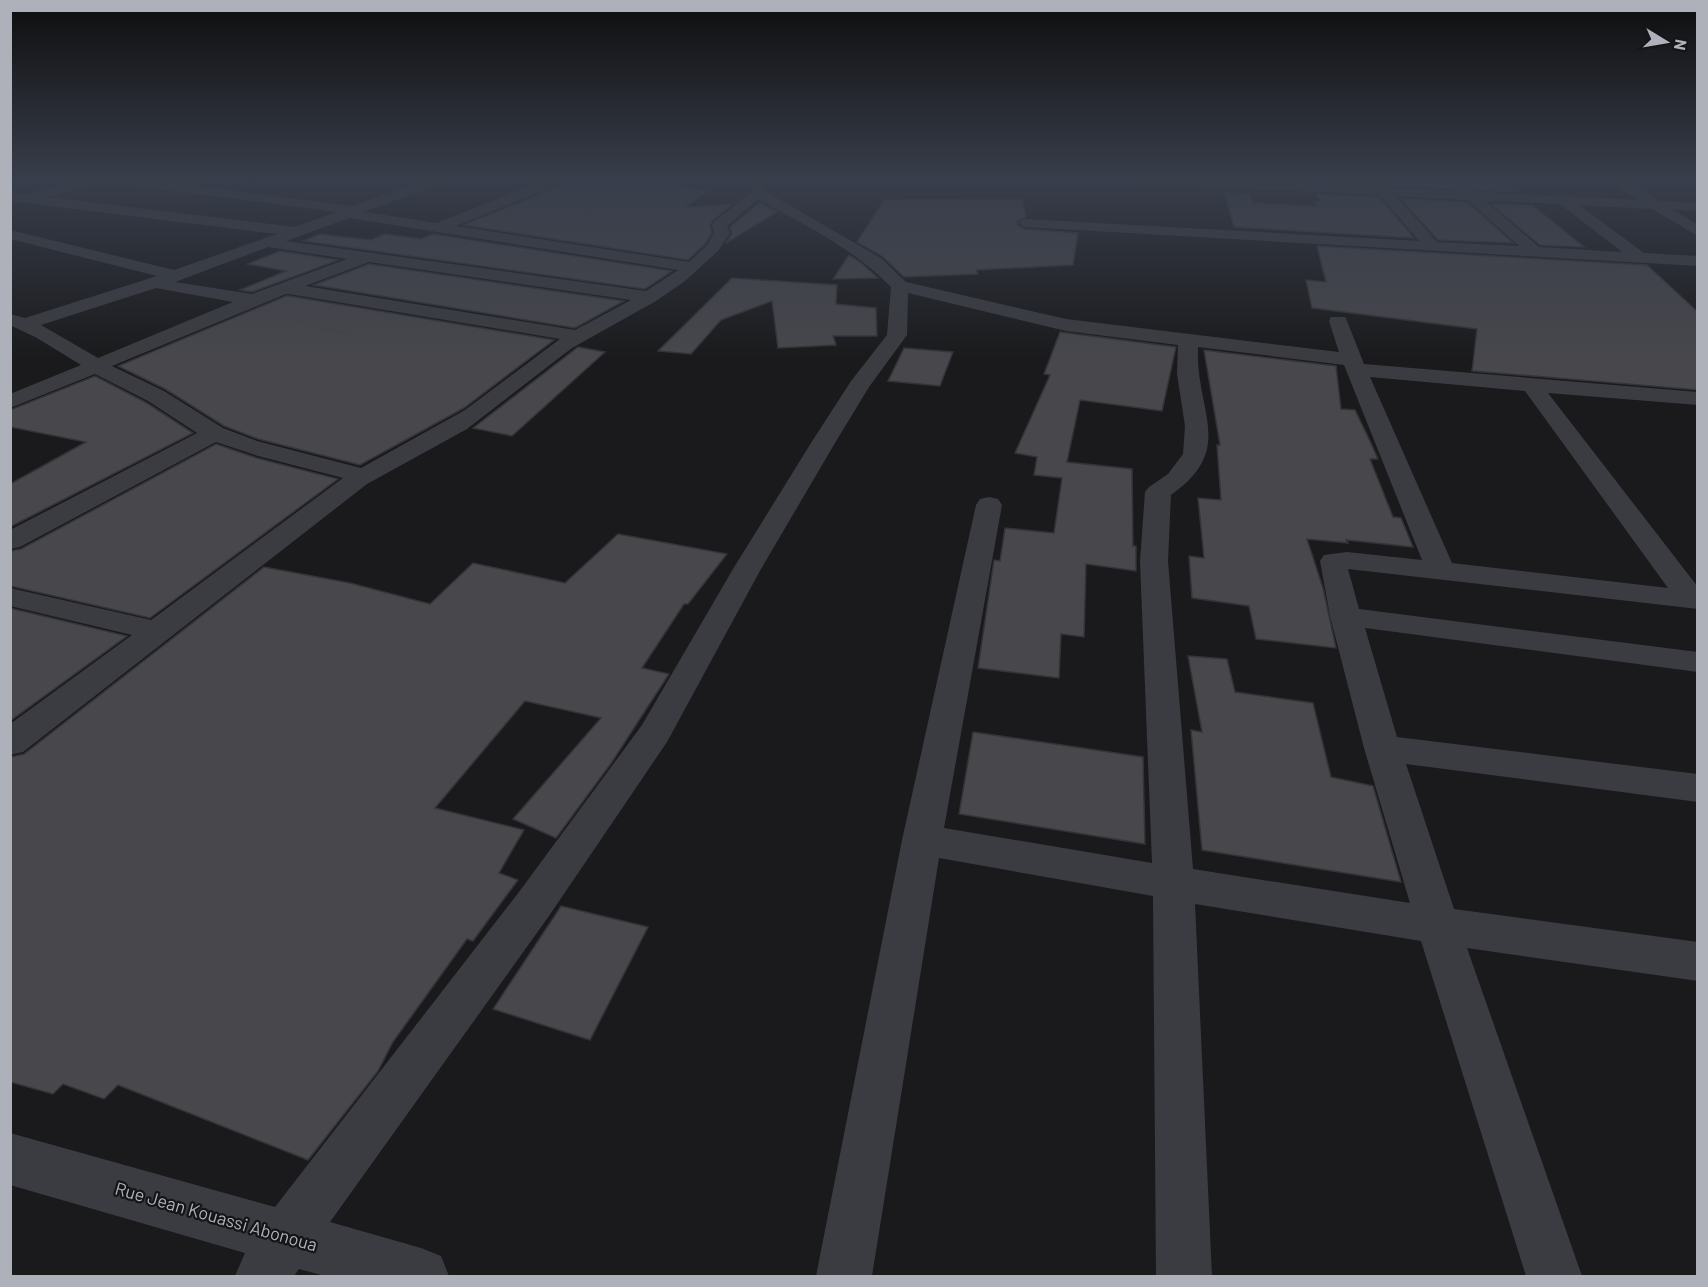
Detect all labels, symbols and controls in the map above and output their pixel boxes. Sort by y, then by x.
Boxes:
north arrow [1636,12,1696,72]
text: N [1671,38,1692,52]
street label: Rue Jean Kouassi Abonoua [113,1177,320,1255]

